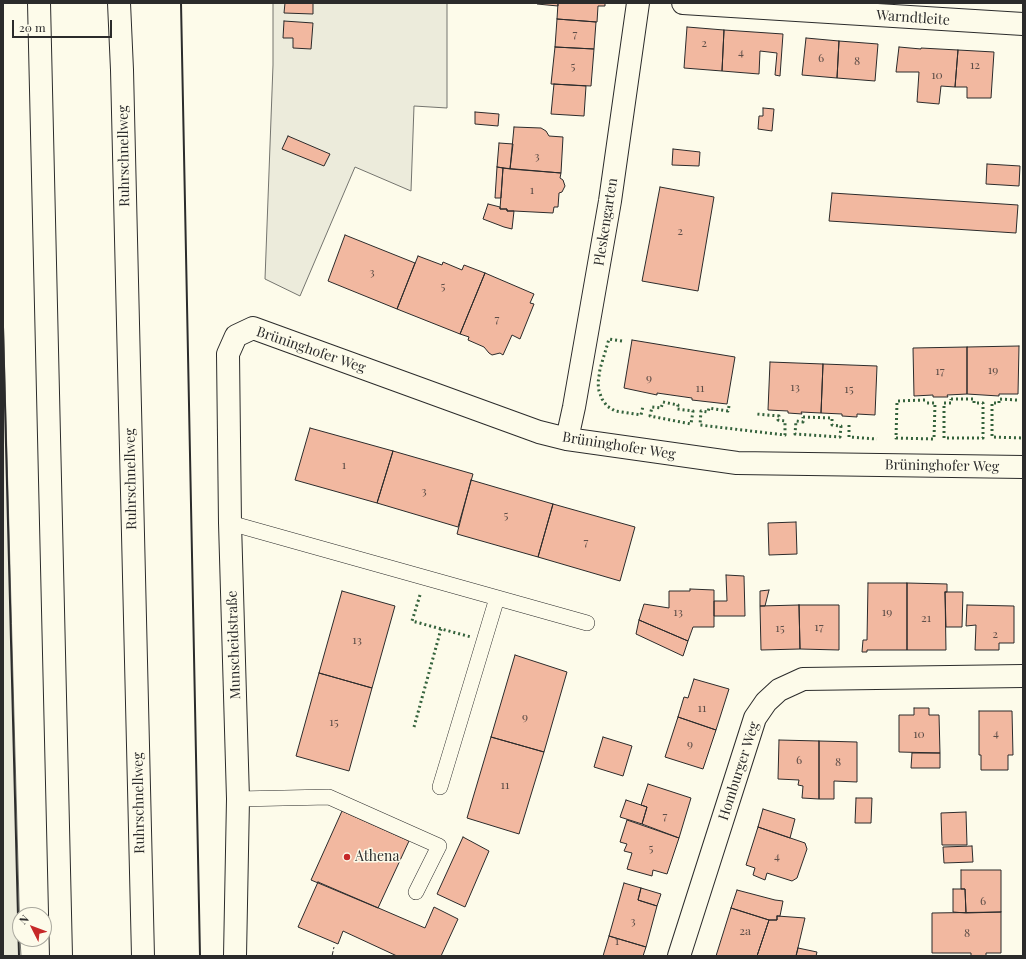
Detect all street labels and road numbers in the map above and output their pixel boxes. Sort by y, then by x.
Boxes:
street label: Warndtleite [876,7,950,29]
street label: Ruhrschnellweg [115,105,133,207]
street label: Pleskengarten [591,177,621,267]
street label: Brüninghofer Weg [254,323,368,377]
street label: Ruhrschnellweg [122,428,140,530]
street label: Brüninghofer Weg [561,429,677,463]
street label: Brüninghofer Weg [885,457,999,475]
street label: Munscheidstraße [224,590,244,700]
street label: Homburger Weg [715,719,763,823]
street label: Ruhrschnellweg [130,752,148,854]

